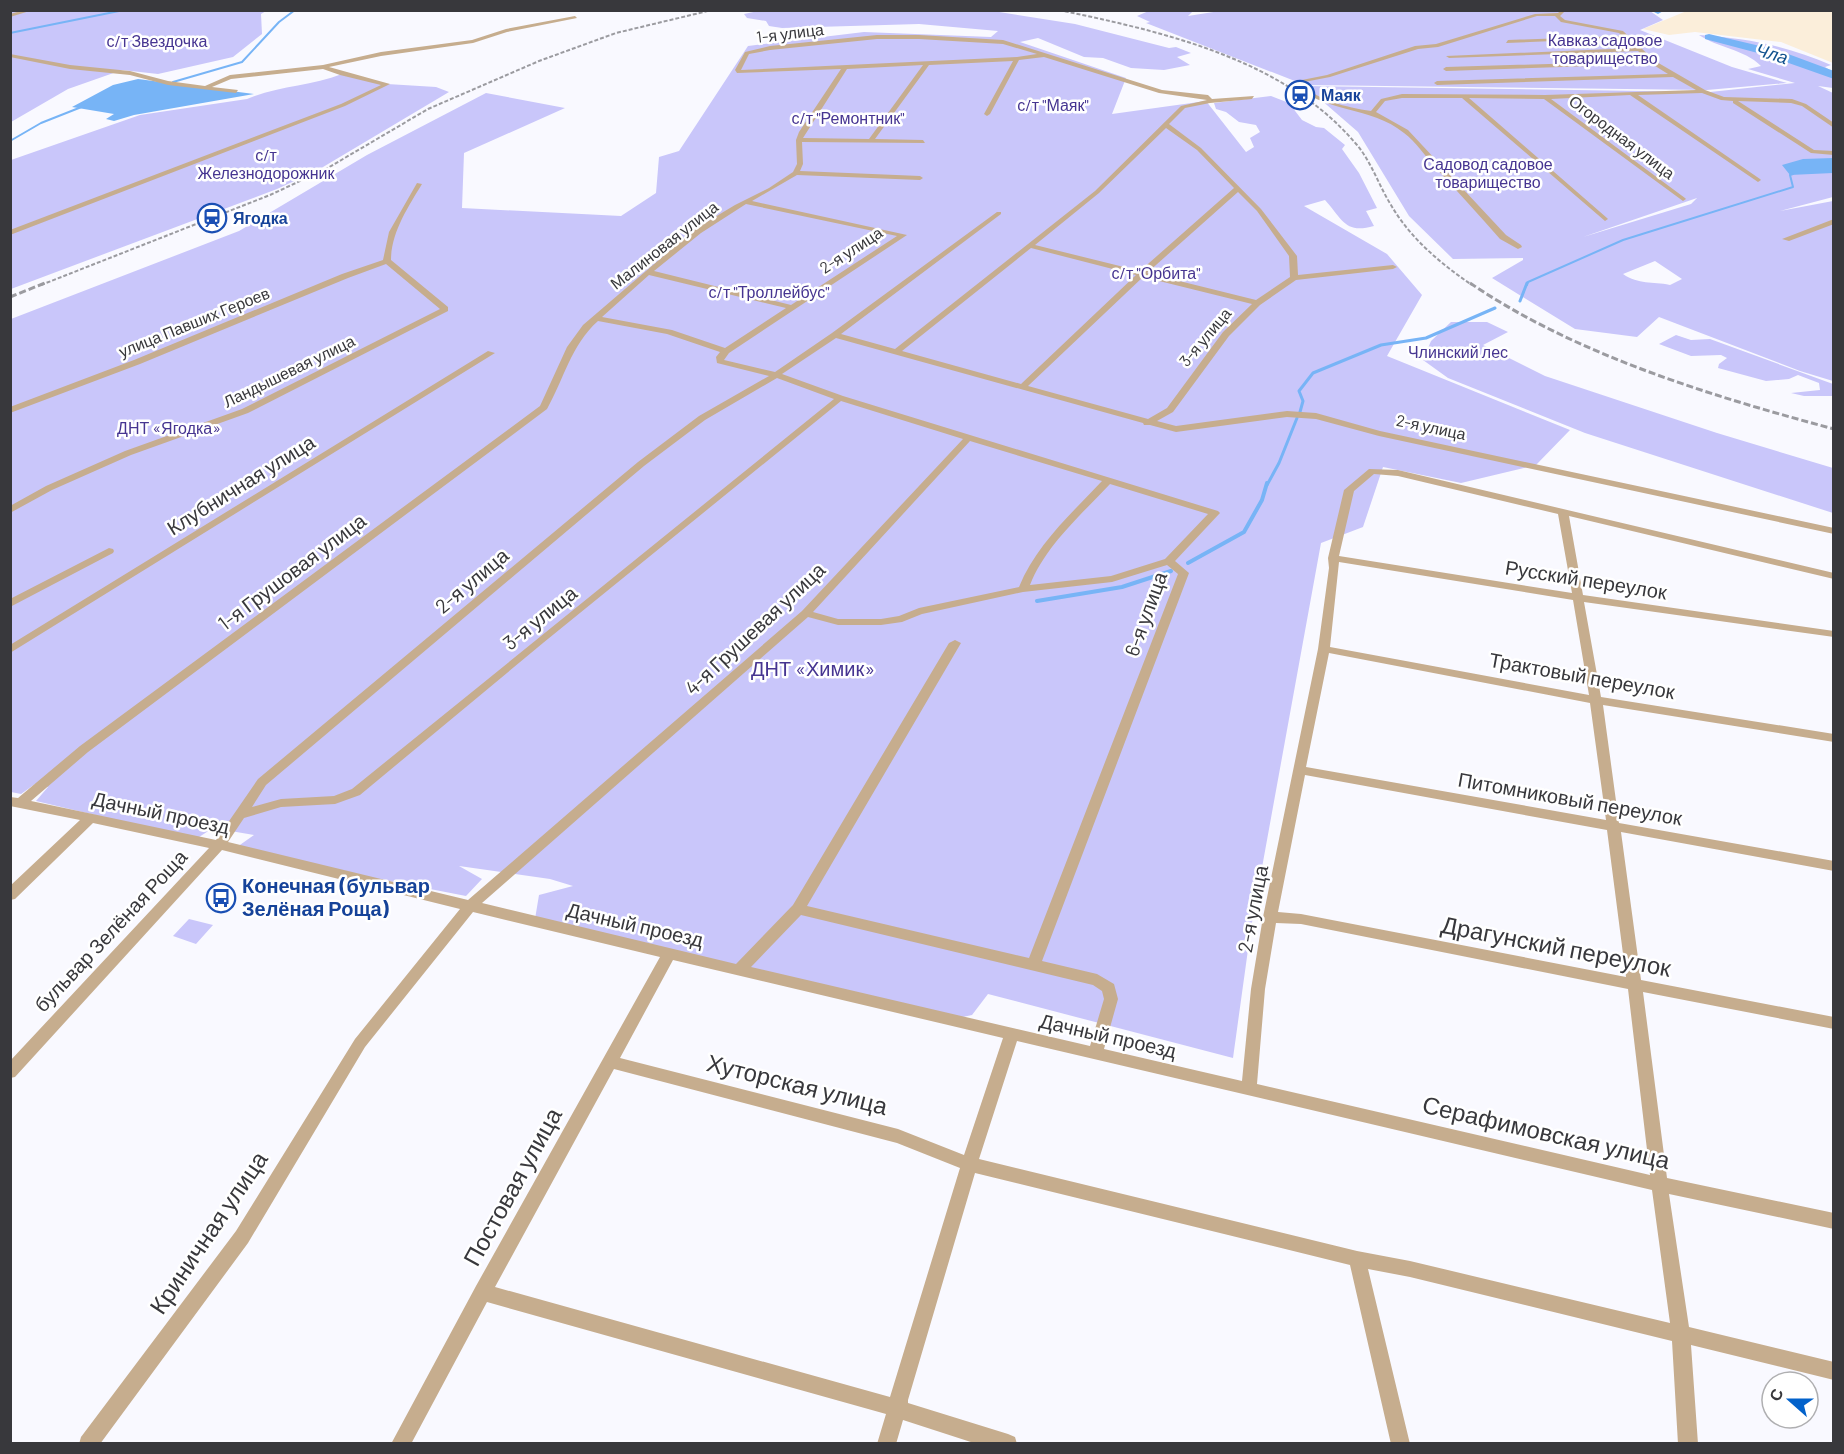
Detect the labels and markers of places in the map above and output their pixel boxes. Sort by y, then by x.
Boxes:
station icon: Маяк [1284,79,1316,111]
place label: Маяк [1321,85,1362,104]
station icon: Ягодка [196,202,228,234]
place label: Ягодка [233,208,288,227]
place label: Конечная (бульвар Зелёная Роща) [242,873,430,920]
bus stop icon: Конечная (бульвар Зелёная Роща) [205,882,237,914]

